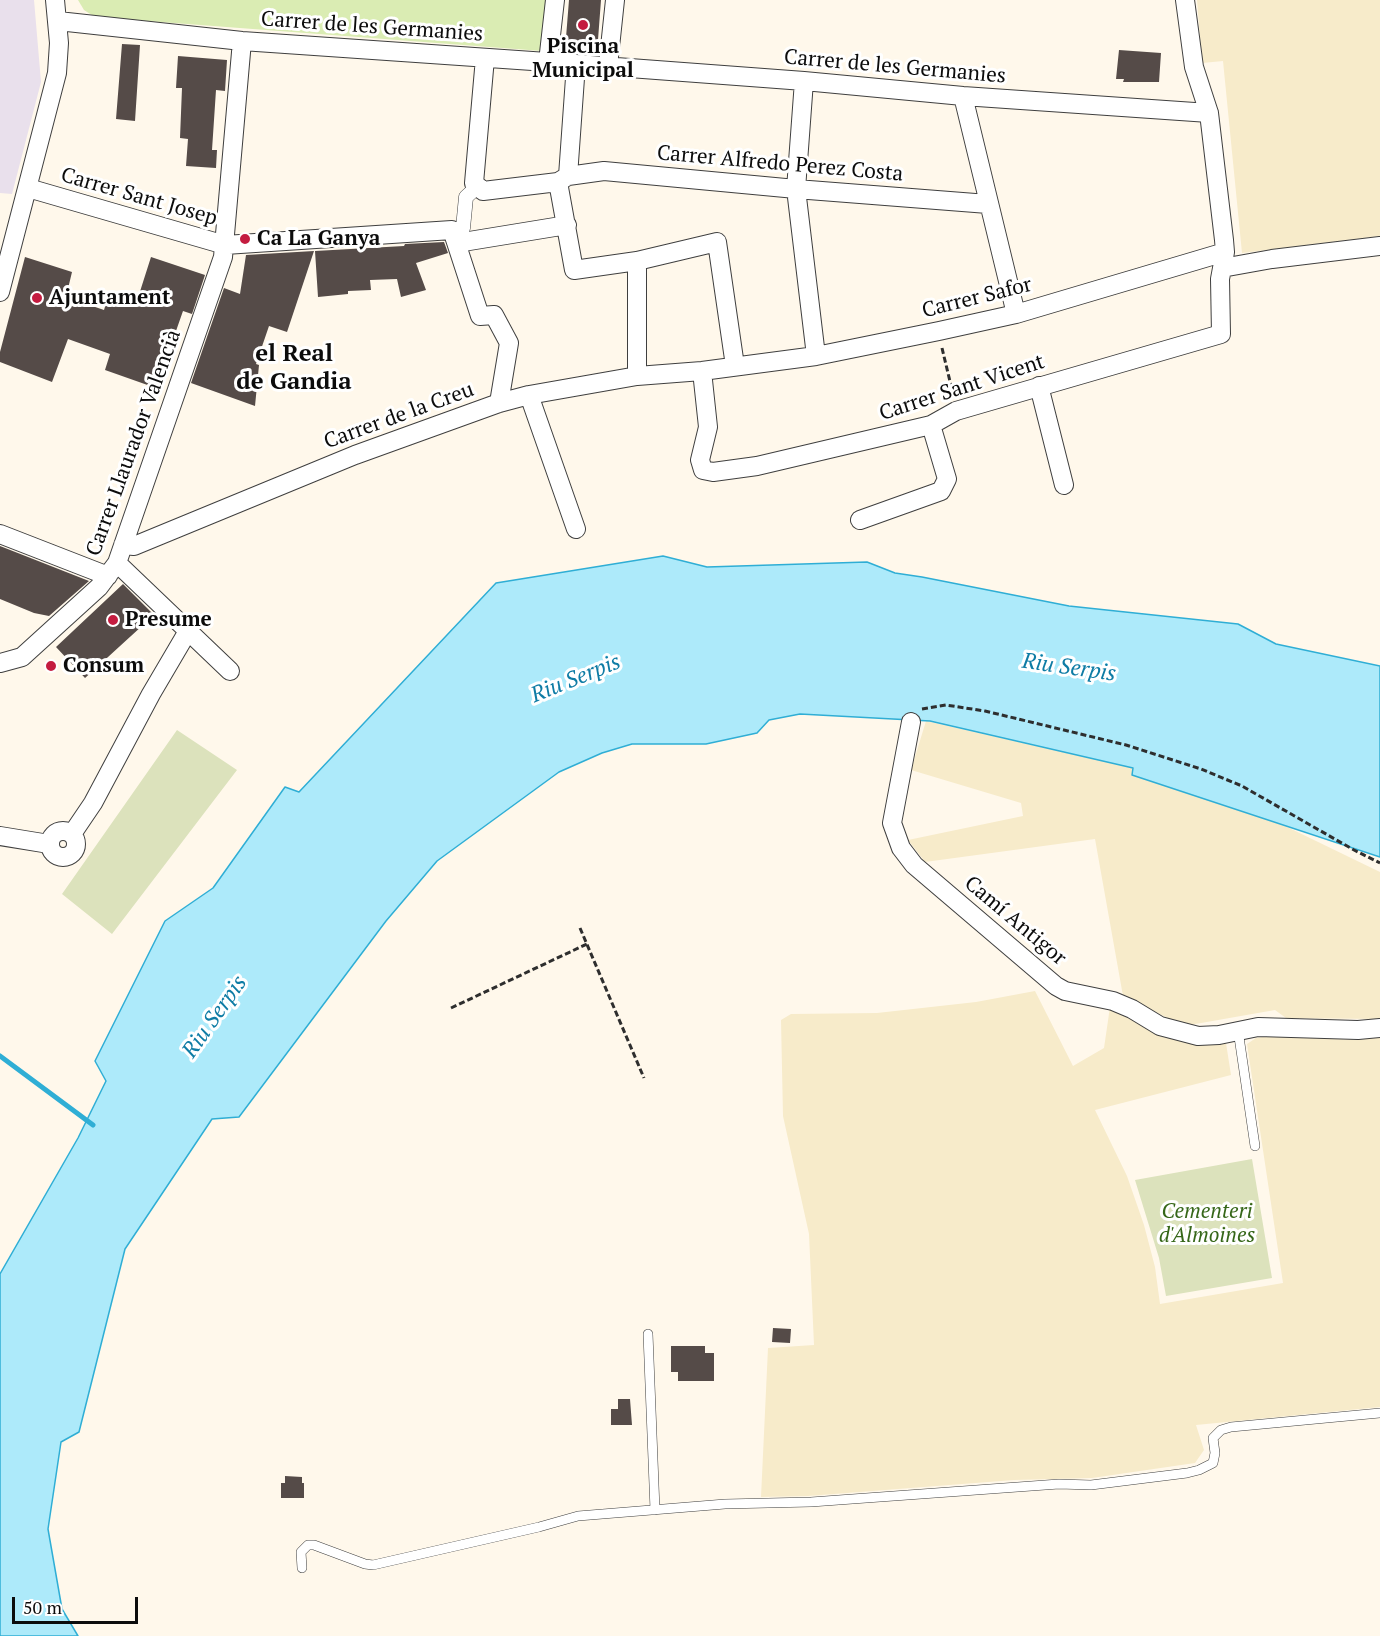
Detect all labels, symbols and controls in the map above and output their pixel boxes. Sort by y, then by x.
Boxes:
street label: Carrer de les Germanies [260,7,484,47]
marker: Piscina Municipal [576,18,590,32]
place label: Piscina Municipal [532,34,634,84]
street label: Carrer de les Germanies [783,45,1007,89]
street label: Carrer Alfredo Perez Costa [656,141,904,187]
street label: Carrer Sant Josep [58,163,220,231]
place label: Ca La Ganya [257,226,381,252]
marker: Ca La Ganya [238,232,252,246]
street label: Carrer Safor [919,272,1035,324]
place label: Ajuntament [49,285,170,311]
marker: Ajuntament [30,291,44,305]
street label: Carrer Llaurador Valencià [81,326,187,560]
district label: el Real de Gandia [236,340,352,396]
street label: Carrer Sant Vicent [876,349,1048,427]
street label: Carrer de la Creu [321,377,477,455]
place label: Presume [125,607,212,633]
marker: Presume [106,613,120,627]
water label: Riu Serpis [1020,648,1118,688]
water label: Riu Serpis [527,649,625,709]
place label: Consum [63,653,144,679]
marker: Consum [44,659,58,673]
street label: Camí Antigor [959,871,1071,971]
water label: Riu Serpis [177,971,253,1063]
park label: Cementeri d'Almoines [1159,1199,1255,1249]
scale bar [15,1585,141,1623]
text: 50 m [23,1595,62,1619]

